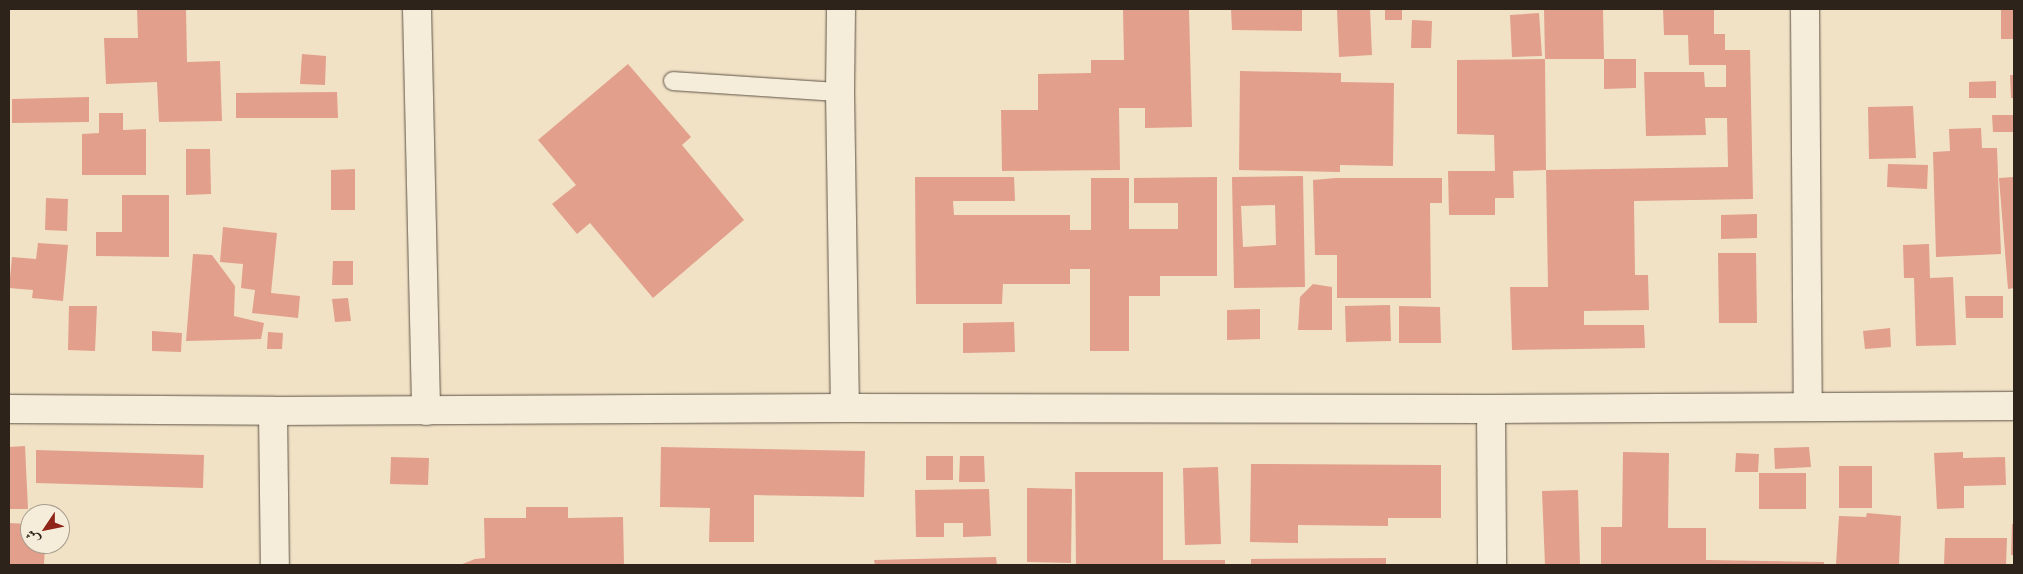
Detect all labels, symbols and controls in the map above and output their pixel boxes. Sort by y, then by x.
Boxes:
north arrow [20,504,70,554]
text: ش [22,527,44,548]

